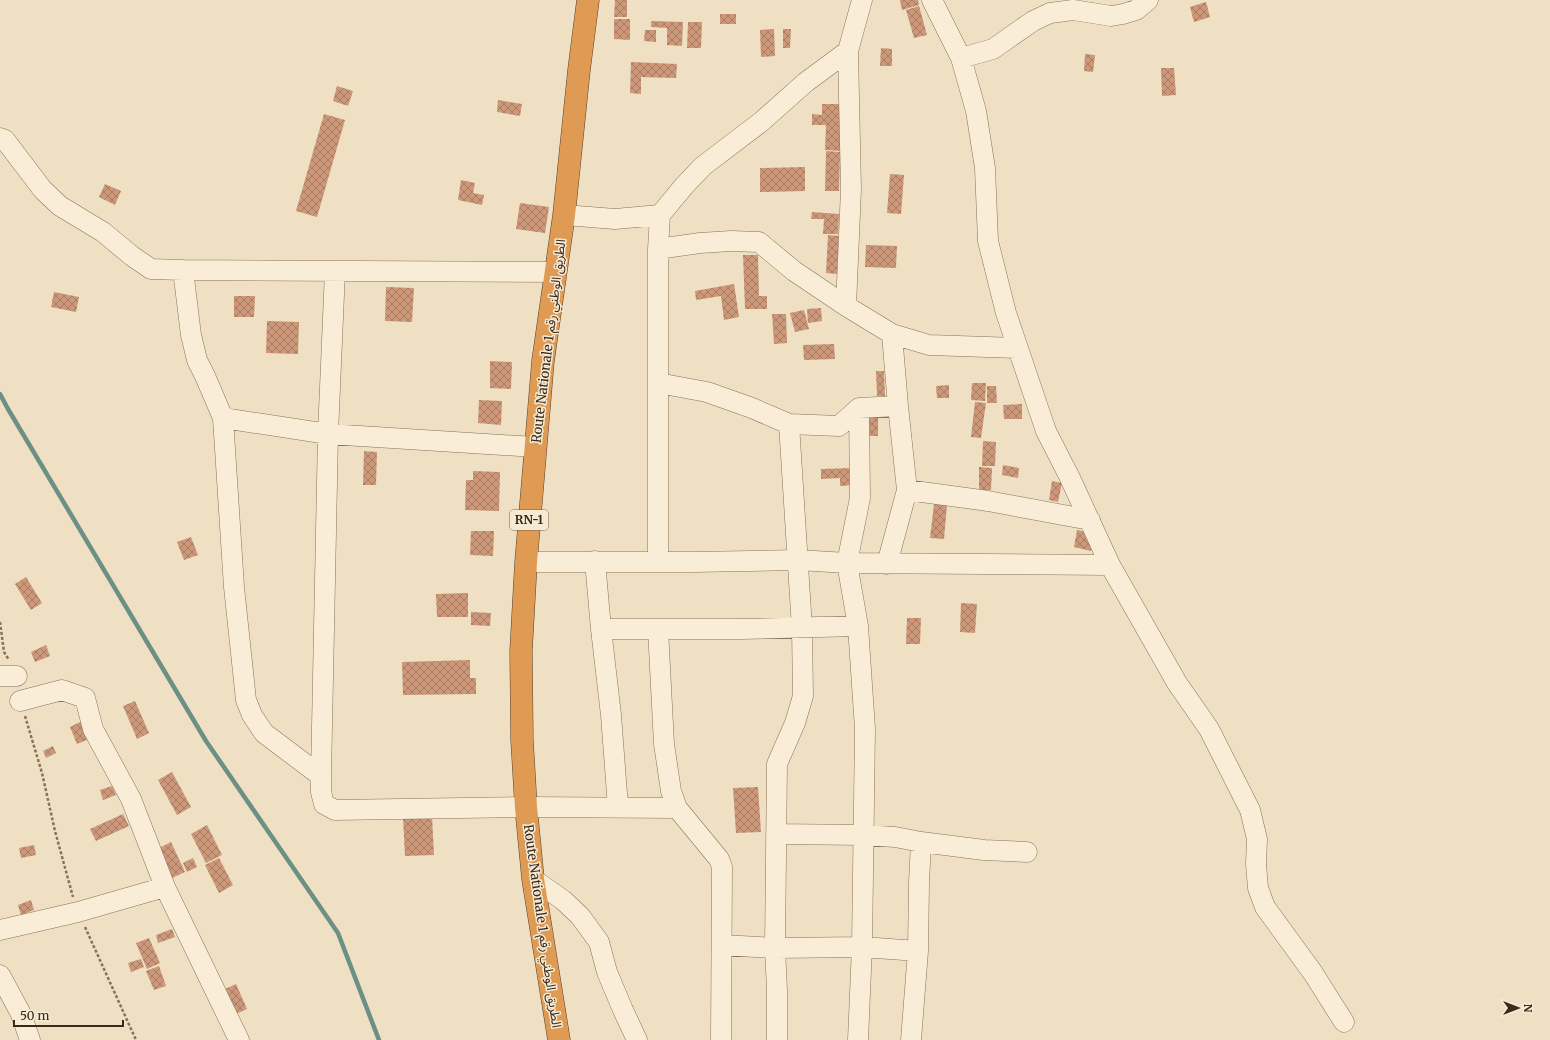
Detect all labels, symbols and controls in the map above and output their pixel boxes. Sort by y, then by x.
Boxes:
street label: Route Nationale الطريق الوطني رقم 1 [528,238,571,444]
road number: RN-1 [510,510,548,530]
street label: Route Nationale الطريق الوطني رقم 1 [518,823,565,1029]
north arrow [1498,988,1538,1028]
scale bar [14,1002,123,1028]
text: N [1521,1004,1535,1013]
text: 50 m [20,1008,49,1023]

